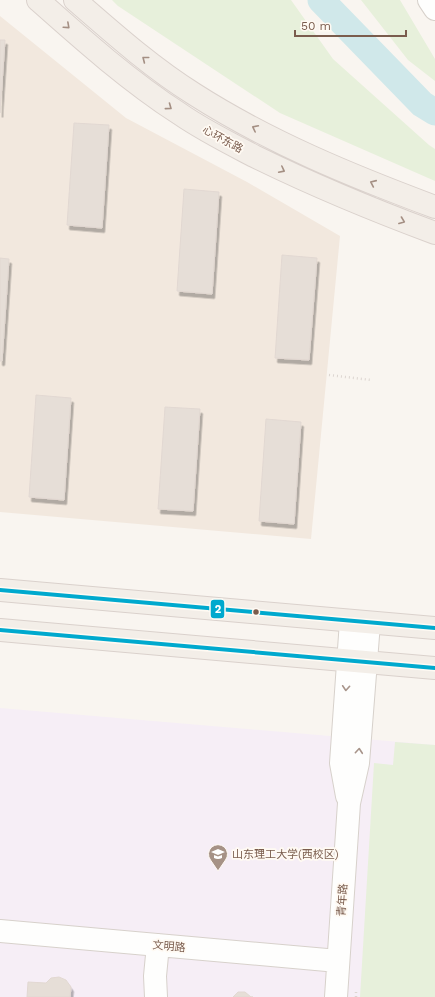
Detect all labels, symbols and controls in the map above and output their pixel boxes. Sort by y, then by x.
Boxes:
scale bar [295,12,406,38]
text: 50 m [301,19,331,33]
one-way arrow [62,21,70,28]
one-way arrow [142,57,149,64]
one-way arrow [165,102,172,110]
street label: 心环东路 [200,123,245,156]
one-way arrow [251,126,259,133]
one-way arrow [278,165,286,173]
one-way arrow [369,180,377,188]
one-way arrow [398,216,405,224]
line badge: 2 [210,599,225,619]
text: 2 [215,603,222,616]
unlabelled marker [251,607,261,617]
one-way arrow [342,685,351,691]
one-way arrow [355,748,364,754]
school or university icon: 山东理工大学(西校区) [207,843,229,871]
place label: 山东理工大学(西校区) [232,848,339,861]
street label: 青年路 [335,883,350,917]
street label: 文明路 [152,939,186,954]

